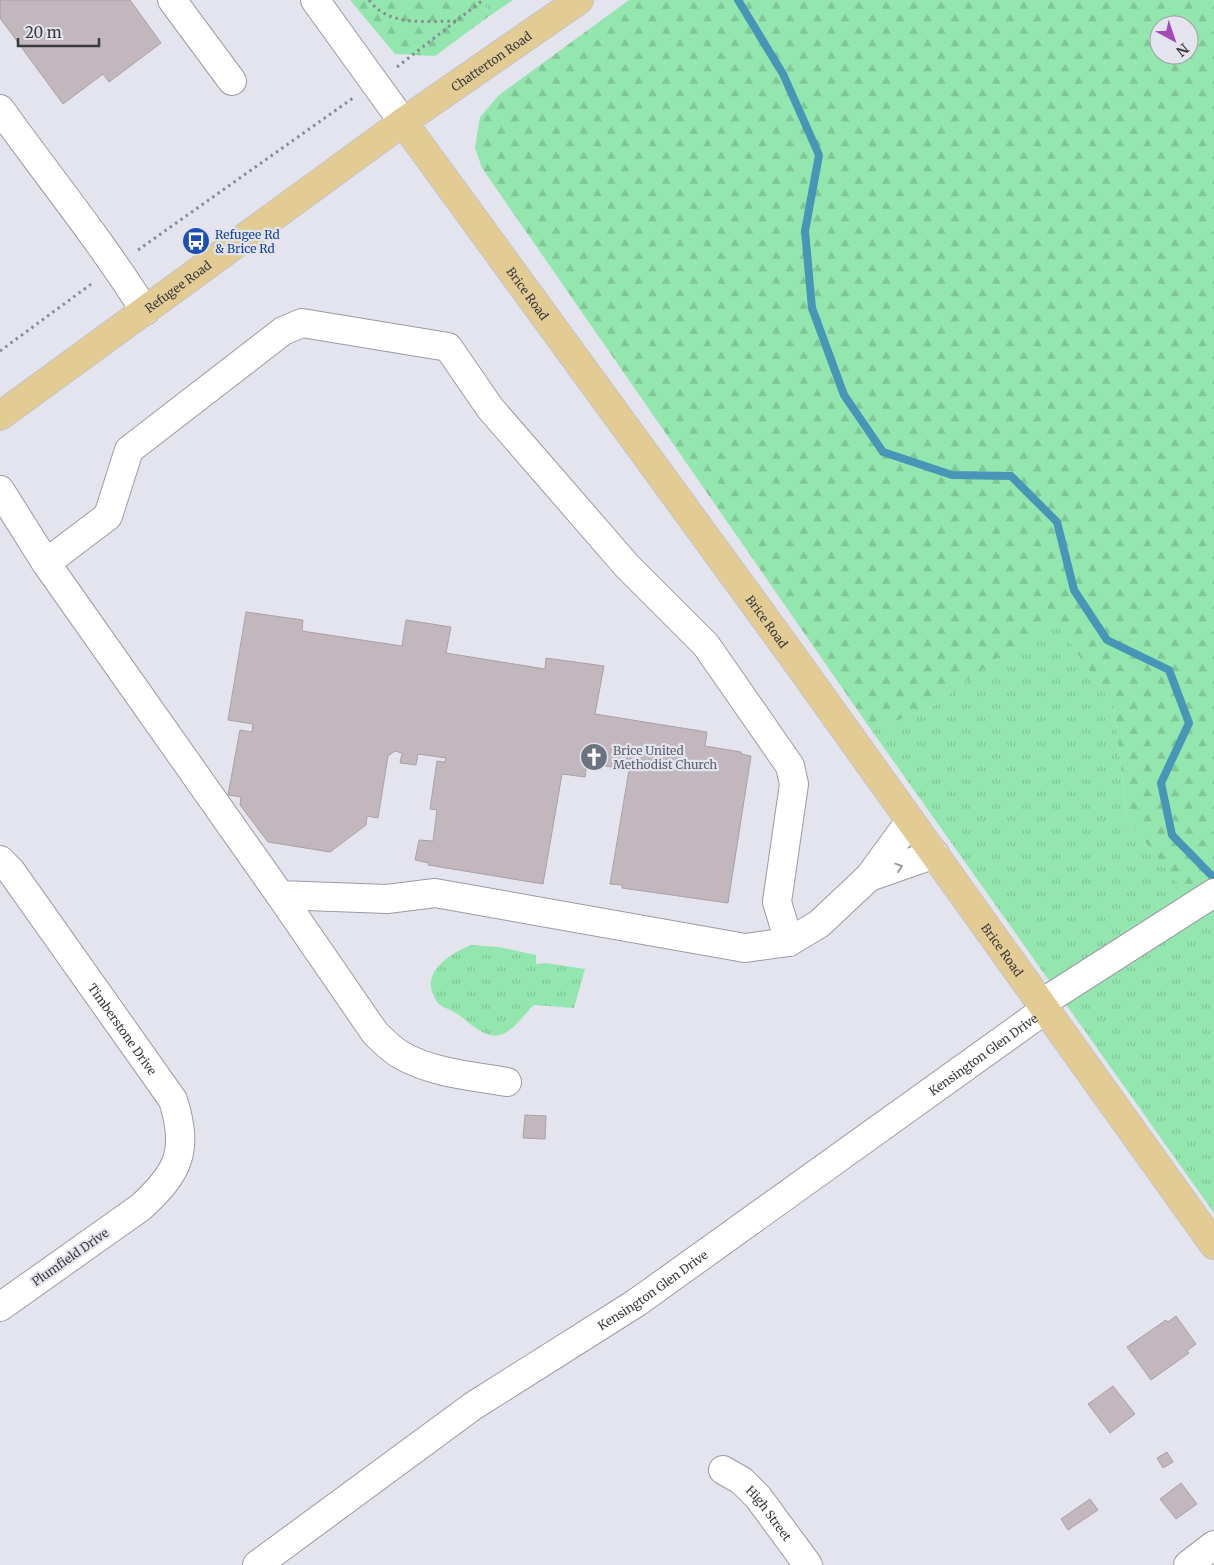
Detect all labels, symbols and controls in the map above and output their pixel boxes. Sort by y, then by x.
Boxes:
scale bar [18,15,99,47]
north arrow [1149,15,1199,65]
text: 20 m [25,23,62,42]
street label: Chatterton Road [448,28,534,94]
text: N [1172,40,1192,60]
bus stop icon: Refugee Rd & Brice Rd [181,226,211,256]
place label: Refugee Rd & Brice Rd [215,227,280,256]
street label: Refugee Road [142,257,214,316]
street label: Brice Road [504,264,552,323]
street label: Brice Road [743,592,791,651]
church icon: Brice United Methodist Church [579,742,609,772]
place label: Brice United Methodist Church [613,743,717,772]
one-way arrow [894,862,902,872]
street label: Brice Road [979,920,1027,979]
street label: Timberstone Drive [85,980,160,1078]
street label: Kensington Glen Drive [926,1010,1040,1098]
street label: Plumfield Drive [29,1225,111,1289]
street label: Kensington Glen Drive [595,1247,710,1333]
street label: High Street [743,1482,795,1544]

